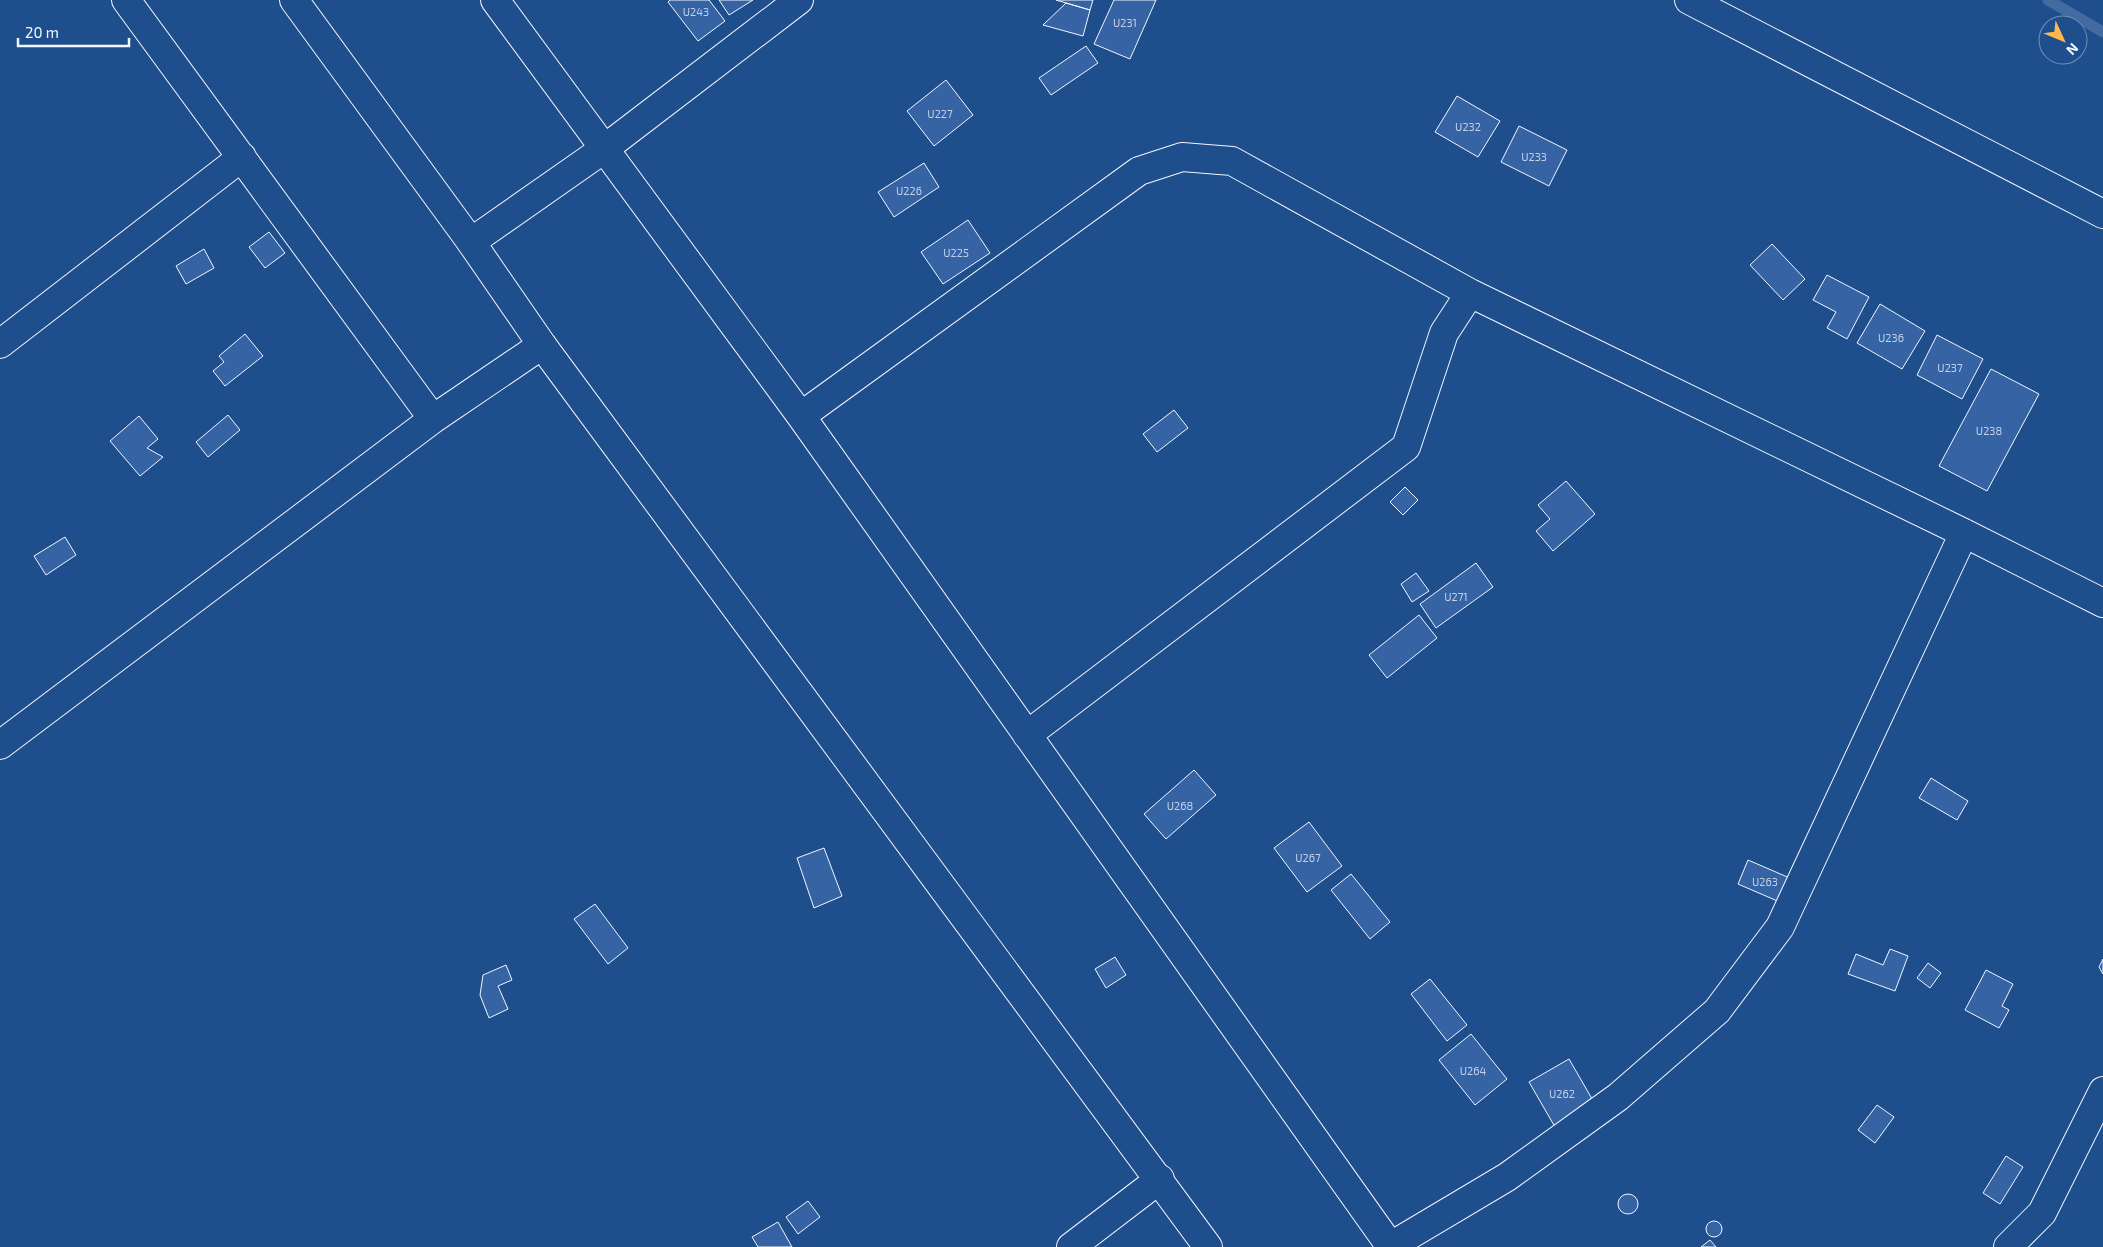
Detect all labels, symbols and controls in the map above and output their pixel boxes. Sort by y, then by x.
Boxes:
house number: U243 [683,5,709,18]
scale bar [18,15,129,47]
north arrow [2038,15,2088,65]
house number: U231 [1113,16,1137,29]
text: 20 m [25,23,59,41]
text: N [2063,40,2082,59]
house number: U227 [927,107,953,120]
house number: U232 [1455,120,1481,133]
house number: U233 [1521,150,1547,163]
house number: U226 [896,184,922,197]
house number: U225 [943,246,969,259]
house number: U236 [1878,331,1904,344]
house number: U237 [1937,361,1963,374]
house number: U238 [1976,424,2002,437]
house number: U271 [1444,590,1468,603]
house number: U268 [1167,799,1193,812]
house number: U267 [1295,851,1321,864]
house number: U263 [1752,875,1778,888]
house number: U264 [1460,1064,1487,1077]
house number: U262 [1549,1087,1575,1100]

